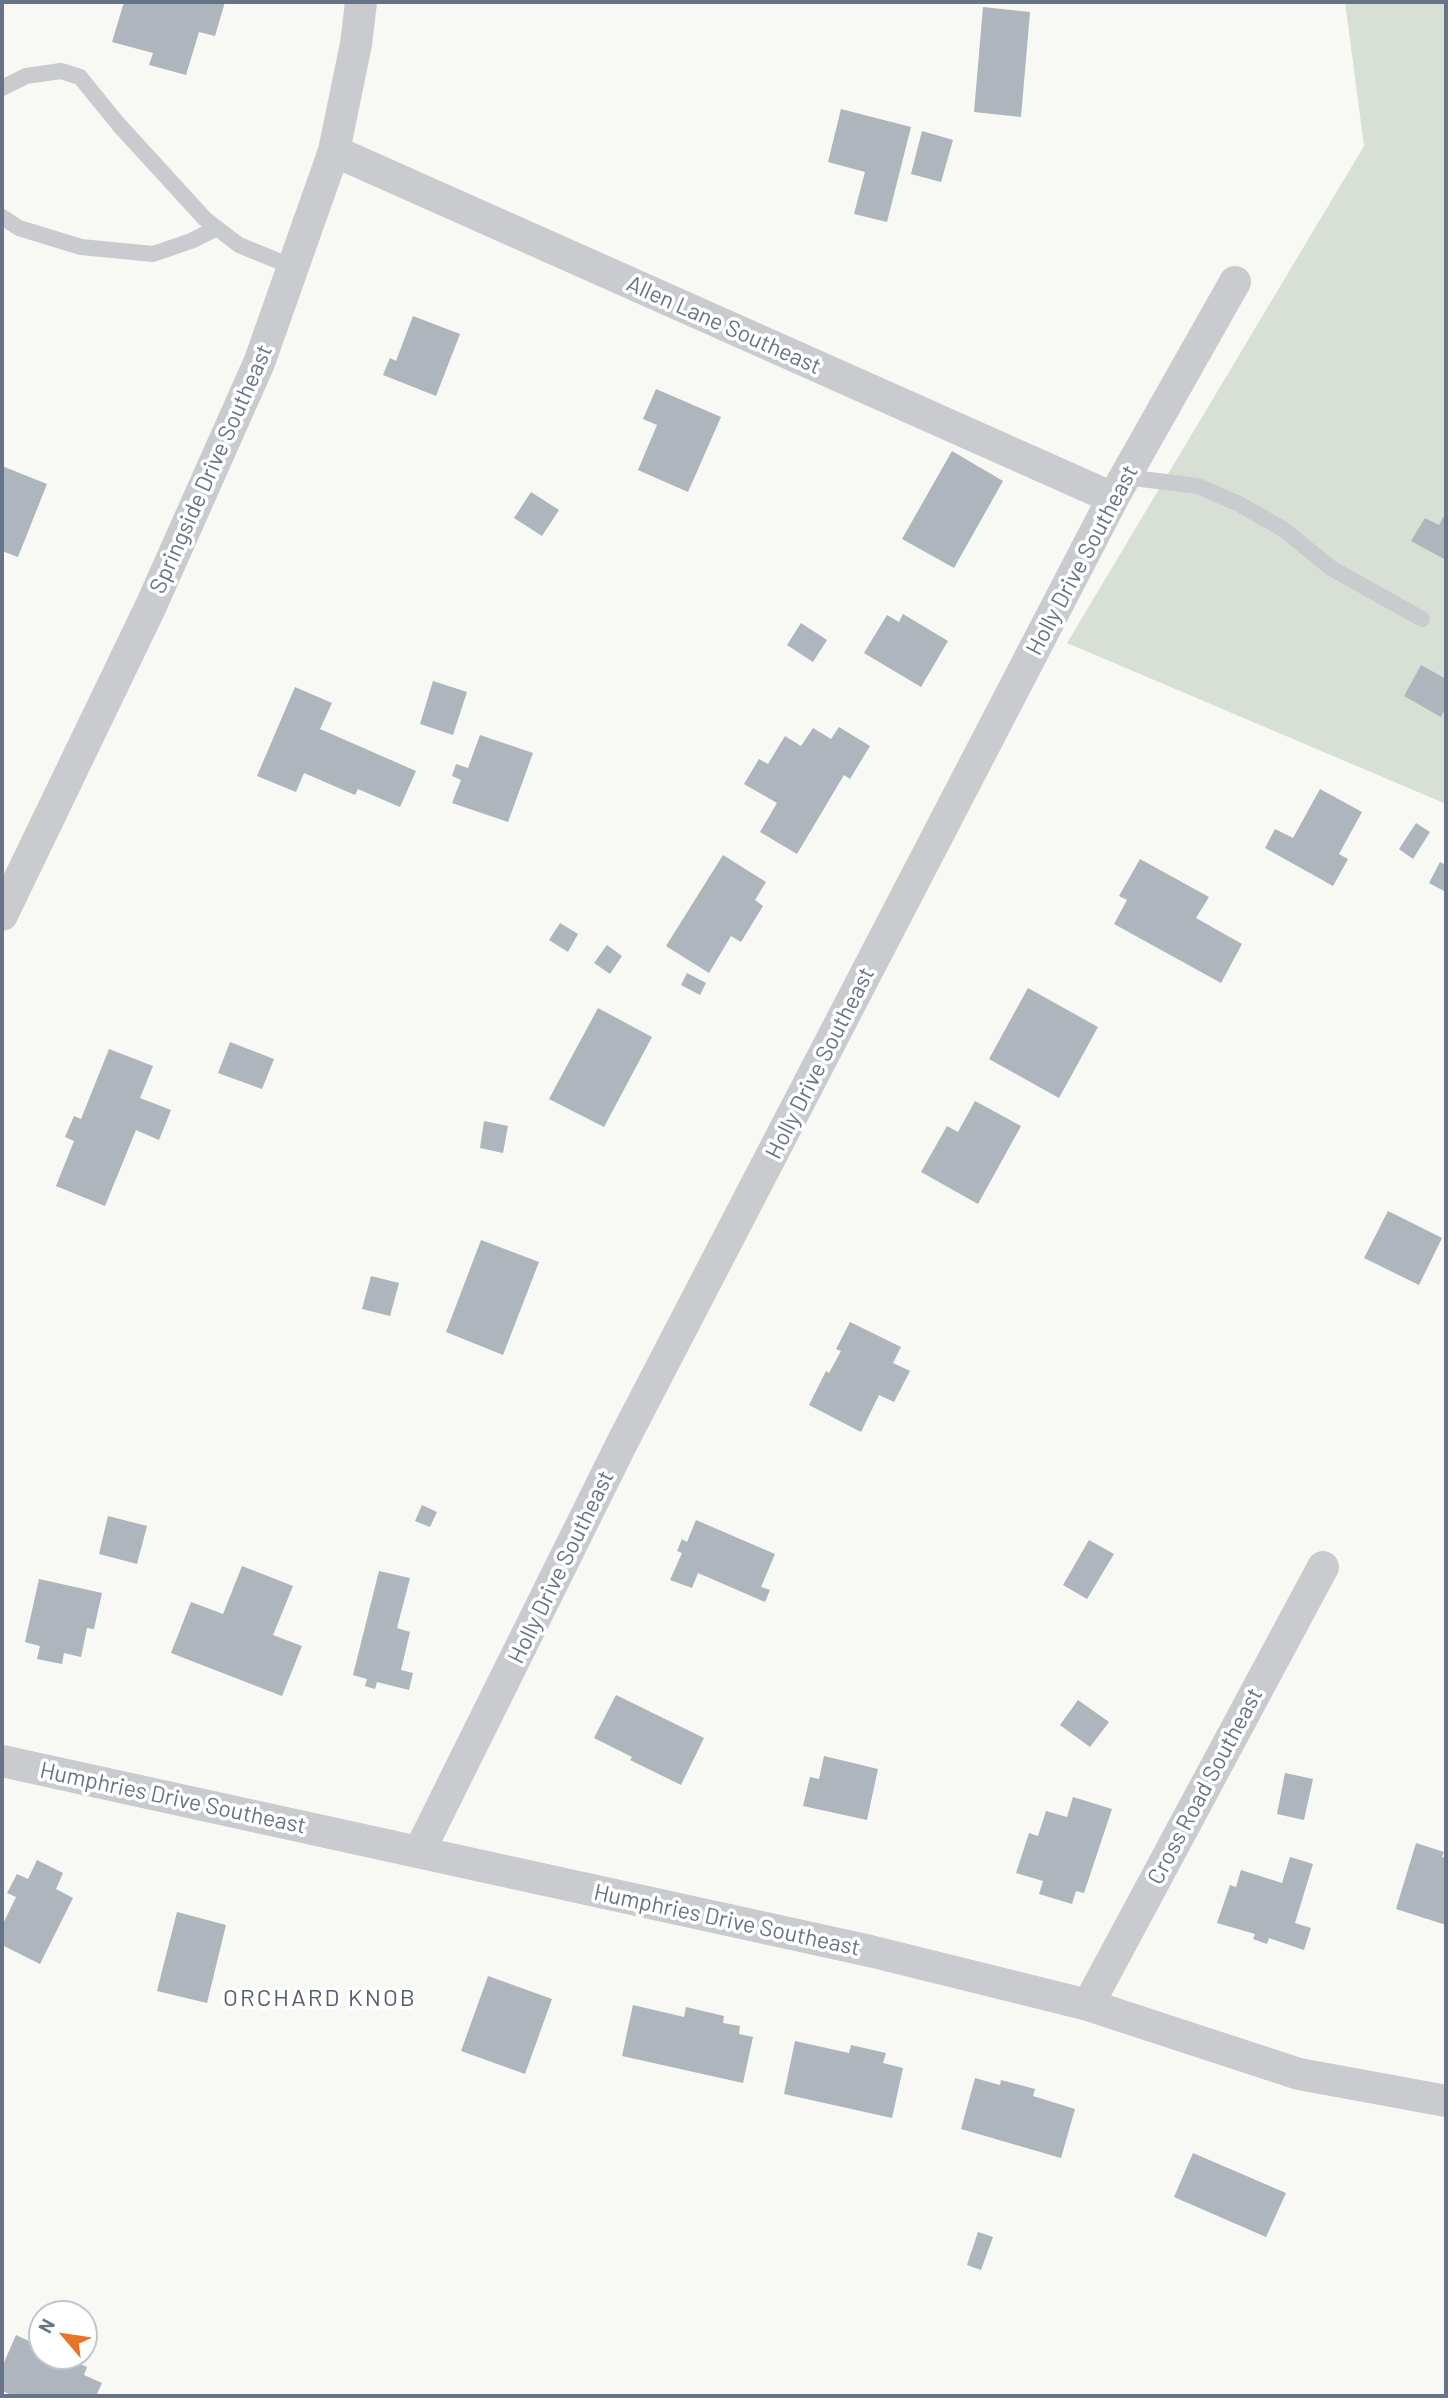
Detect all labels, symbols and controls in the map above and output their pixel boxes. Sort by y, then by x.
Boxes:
street label: Allen Lane Southeast [623,270,825,380]
street label: Springside Drive Southeast [144,340,278,598]
street label: Holly Drive Southeast [1020,460,1144,660]
street label: Holly Drive Southeast [760,963,880,1163]
street label: Holly Drive Southeast [502,1466,620,1668]
street label: Cross Road Southeast [1141,1683,1269,1889]
street label: Humphries Drive Southeast [37,1756,309,1840]
street label: Humphries Drive Southeast [591,1878,863,1962]
district label: ORCHARD KNOB [225,1984,415,2012]
north arrow [28,2300,98,2370]
text: N [33,2314,59,2337]

